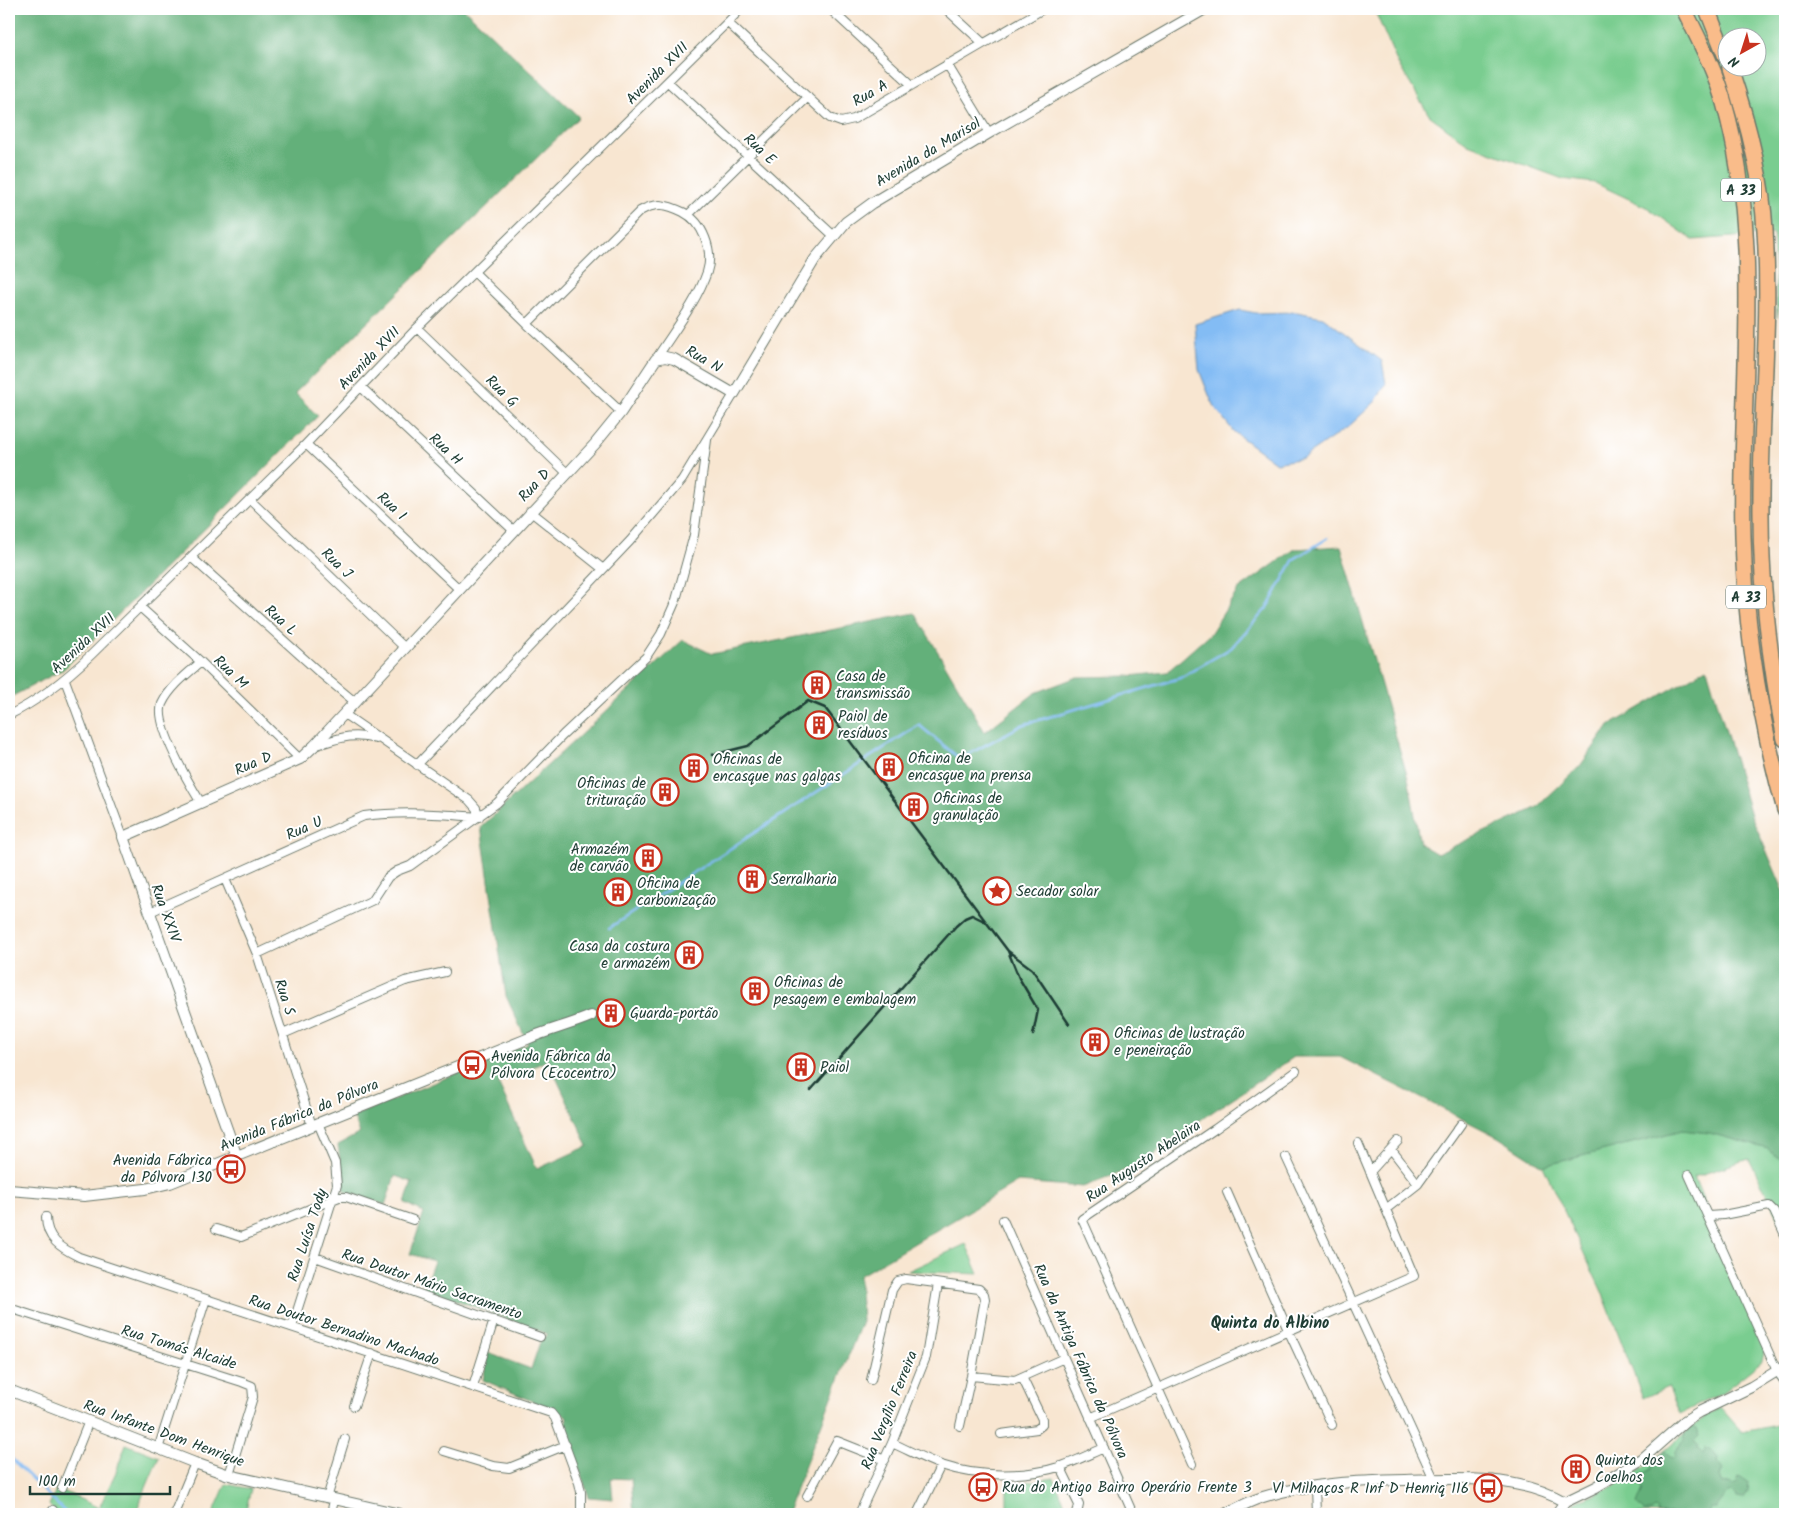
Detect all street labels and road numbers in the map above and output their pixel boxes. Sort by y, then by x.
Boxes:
street label: Avenida XVII [621,36,695,111]
street label: Rua A [848,74,893,114]
street label: Avenida da Marisol [871,112,986,194]
street label: Rua E [737,128,782,172]
road number: A 33 [1721,178,1761,202]
street label: Avenida XVII [333,321,407,396]
street label: Rua N [681,340,726,380]
street label: Rua G [479,370,523,414]
street label: Rua H [423,428,468,472]
street label: Rua D [513,463,557,508]
street label: Rua I [371,486,412,527]
street label: Rua J [315,543,358,586]
road number: A 33 [1726,586,1766,608]
street label: Rua L [258,599,302,642]
street label: Avenida XVII [46,607,122,680]
street label: Rua M [207,650,253,696]
street label: Rua D [231,745,276,783]
street label: Rua U [282,810,327,848]
street label: Rua XXIV [143,881,187,947]
street label: Rua S [267,976,301,1019]
street label: Avenida Fábrica da Pólvora [216,1073,383,1159]
street label: Rua Augusto Abelaira [1081,1114,1206,1209]
street label: Rua Luísa Tody [282,1185,335,1285]
street label: Rua Doutor Mário Sacramento [338,1243,525,1327]
street label: Rua da Antiga Fábrica da Pólvora [1026,1260,1134,1463]
street label: Rua Doutor Bernadino Machado [245,1289,442,1373]
street label: Rua Tomás Alcaide [118,1319,240,1377]
street label: Rua Vergílio Ferreira [855,1347,925,1473]
street label: Rua Infante Dom Henrique [80,1394,248,1474]

